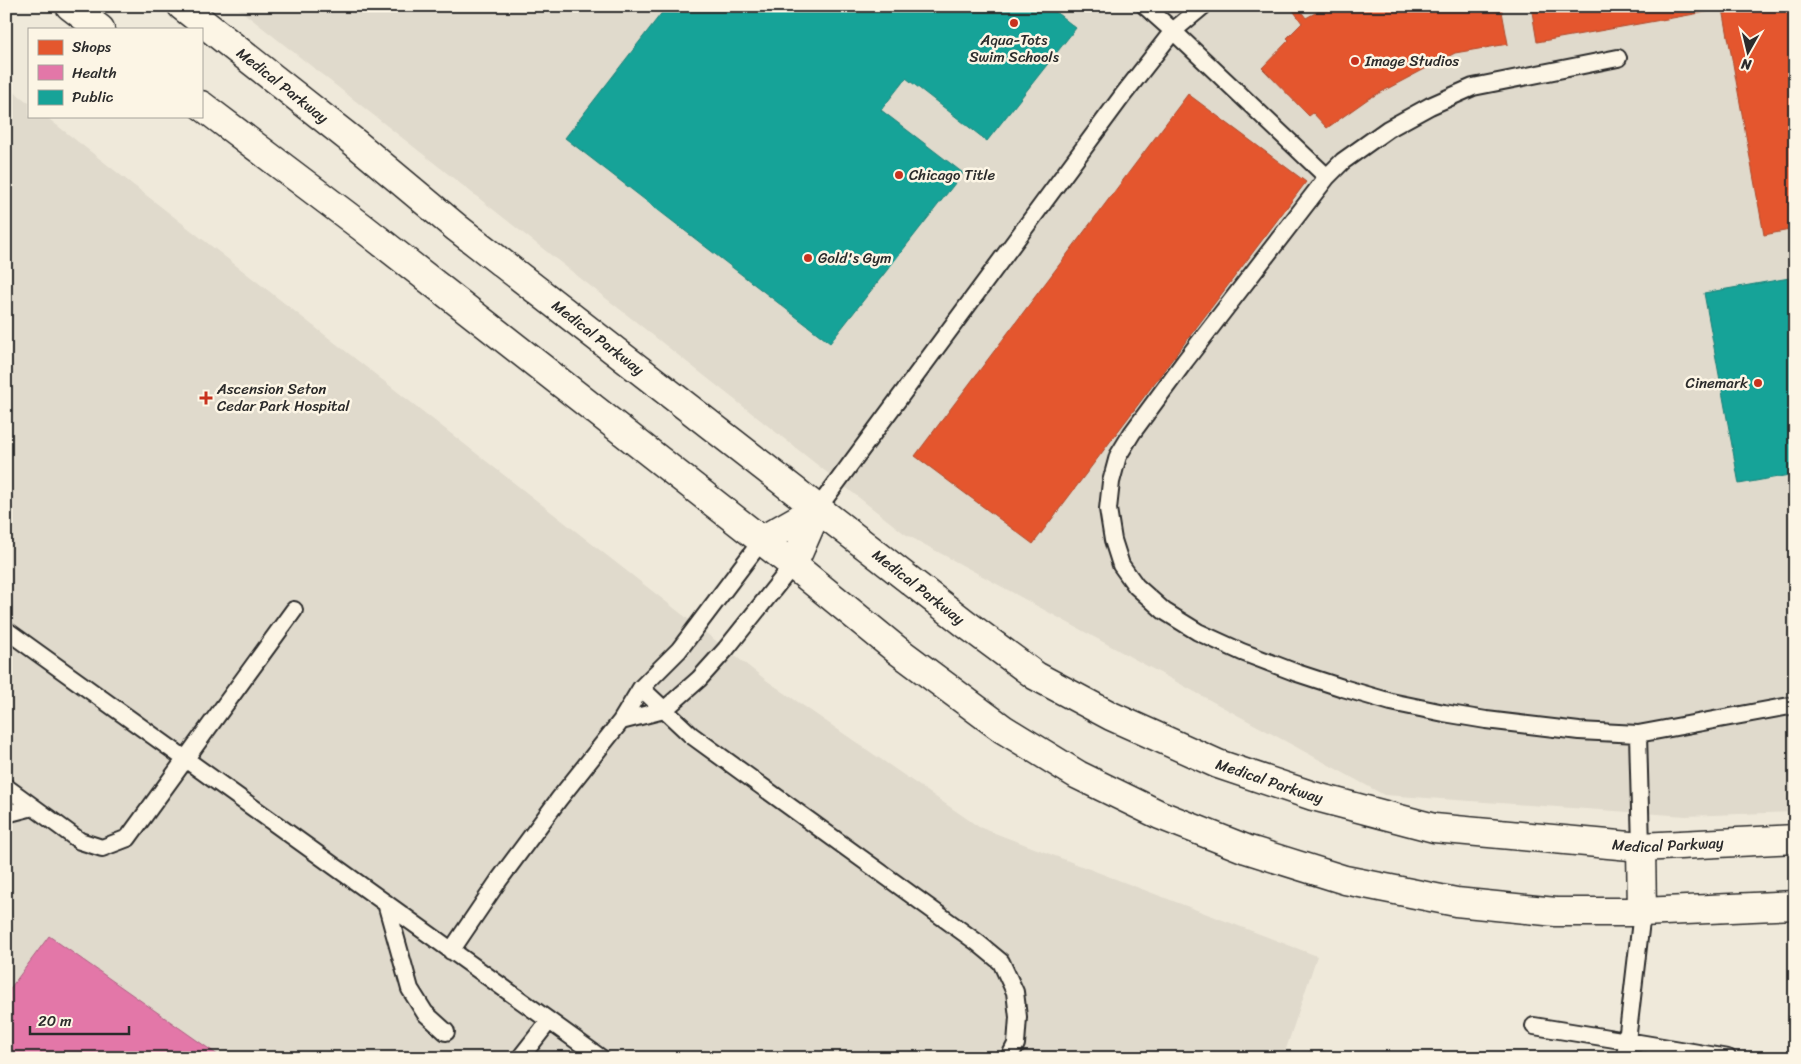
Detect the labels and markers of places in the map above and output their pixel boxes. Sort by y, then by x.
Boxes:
marker: Aqua-Tots Swim Schools [1008,17,1020,29]
place label: Aqua-Tots Swim Schools [969,27,1060,70]
place label: Image Studios [1364,48,1459,74]
marker: Image Studios [1349,55,1361,67]
place label: Chicago Title [909,162,996,188]
marker: Chicago Title [893,169,905,181]
place label: Gold's Gym [818,245,891,271]
marker: Gold's Gym [802,252,814,264]
place label: Cinemark [1686,370,1749,396]
place label: Ascension Seton Cedar Park Hospital [216,376,350,419]
marker: Cinemark [1752,377,1764,389]
marker: Ascension Seton Cedar Park Hospital [199,391,213,405]

